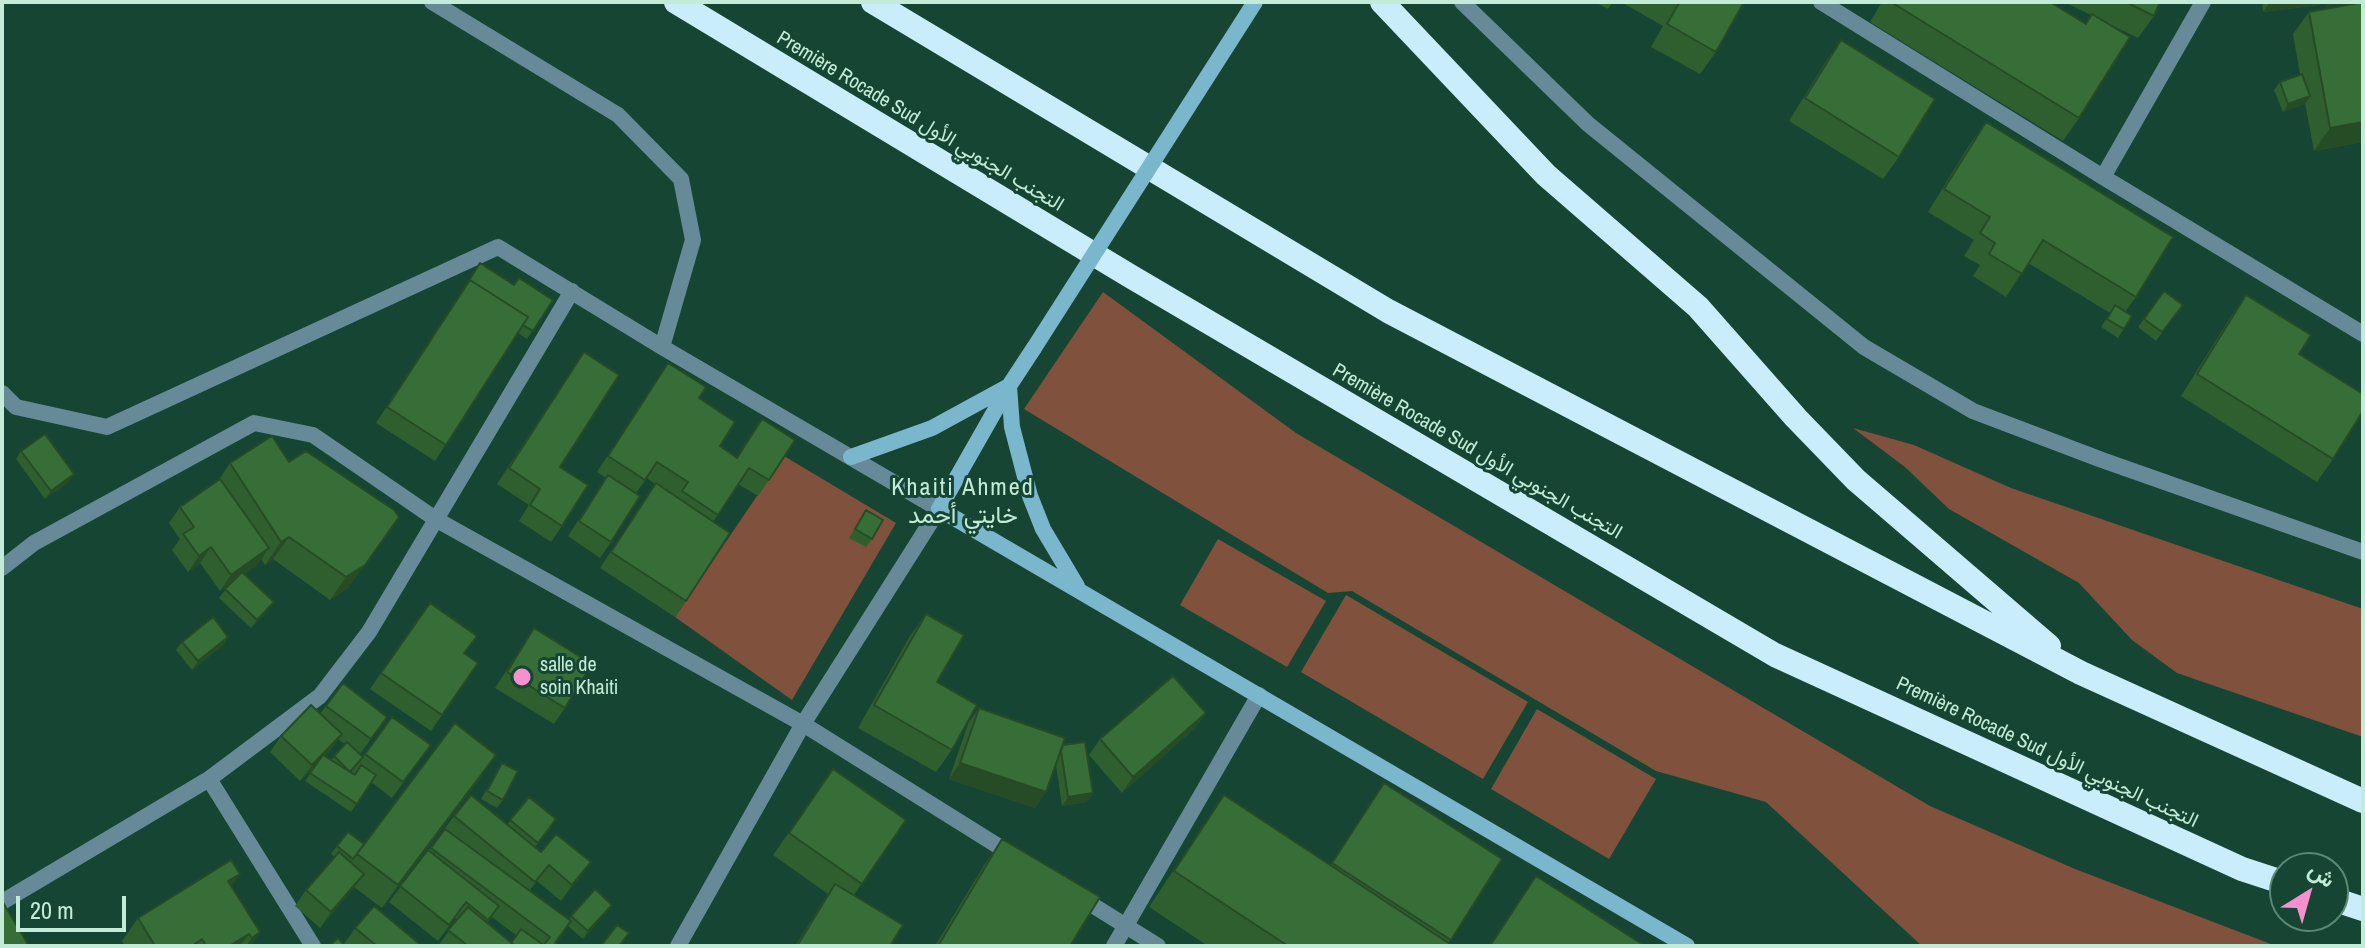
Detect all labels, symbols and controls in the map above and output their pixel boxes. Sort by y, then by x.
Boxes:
street label: Première Rocade Sud التجنب الجنوبي الأول [772,27,1068,217]
street label: Première Rocade Sud التجنب الجنوبي الأول [1328,359,1626,545]
district label: Khaiti Ahmed خايتي أحمد [891,475,1035,531]
place label: salle de soin Khaiti [540,654,618,701]
marker: salle de soin Khaiti [511,666,533,688]
street label: Première Rocade Sud التجنب الجنوبي الأول [1892,672,2202,834]
north arrow [2269,852,2349,932]
text: ش [2303,854,2342,894]
scale bar [20,880,130,930]
text: 20 m [30,894,74,926]

